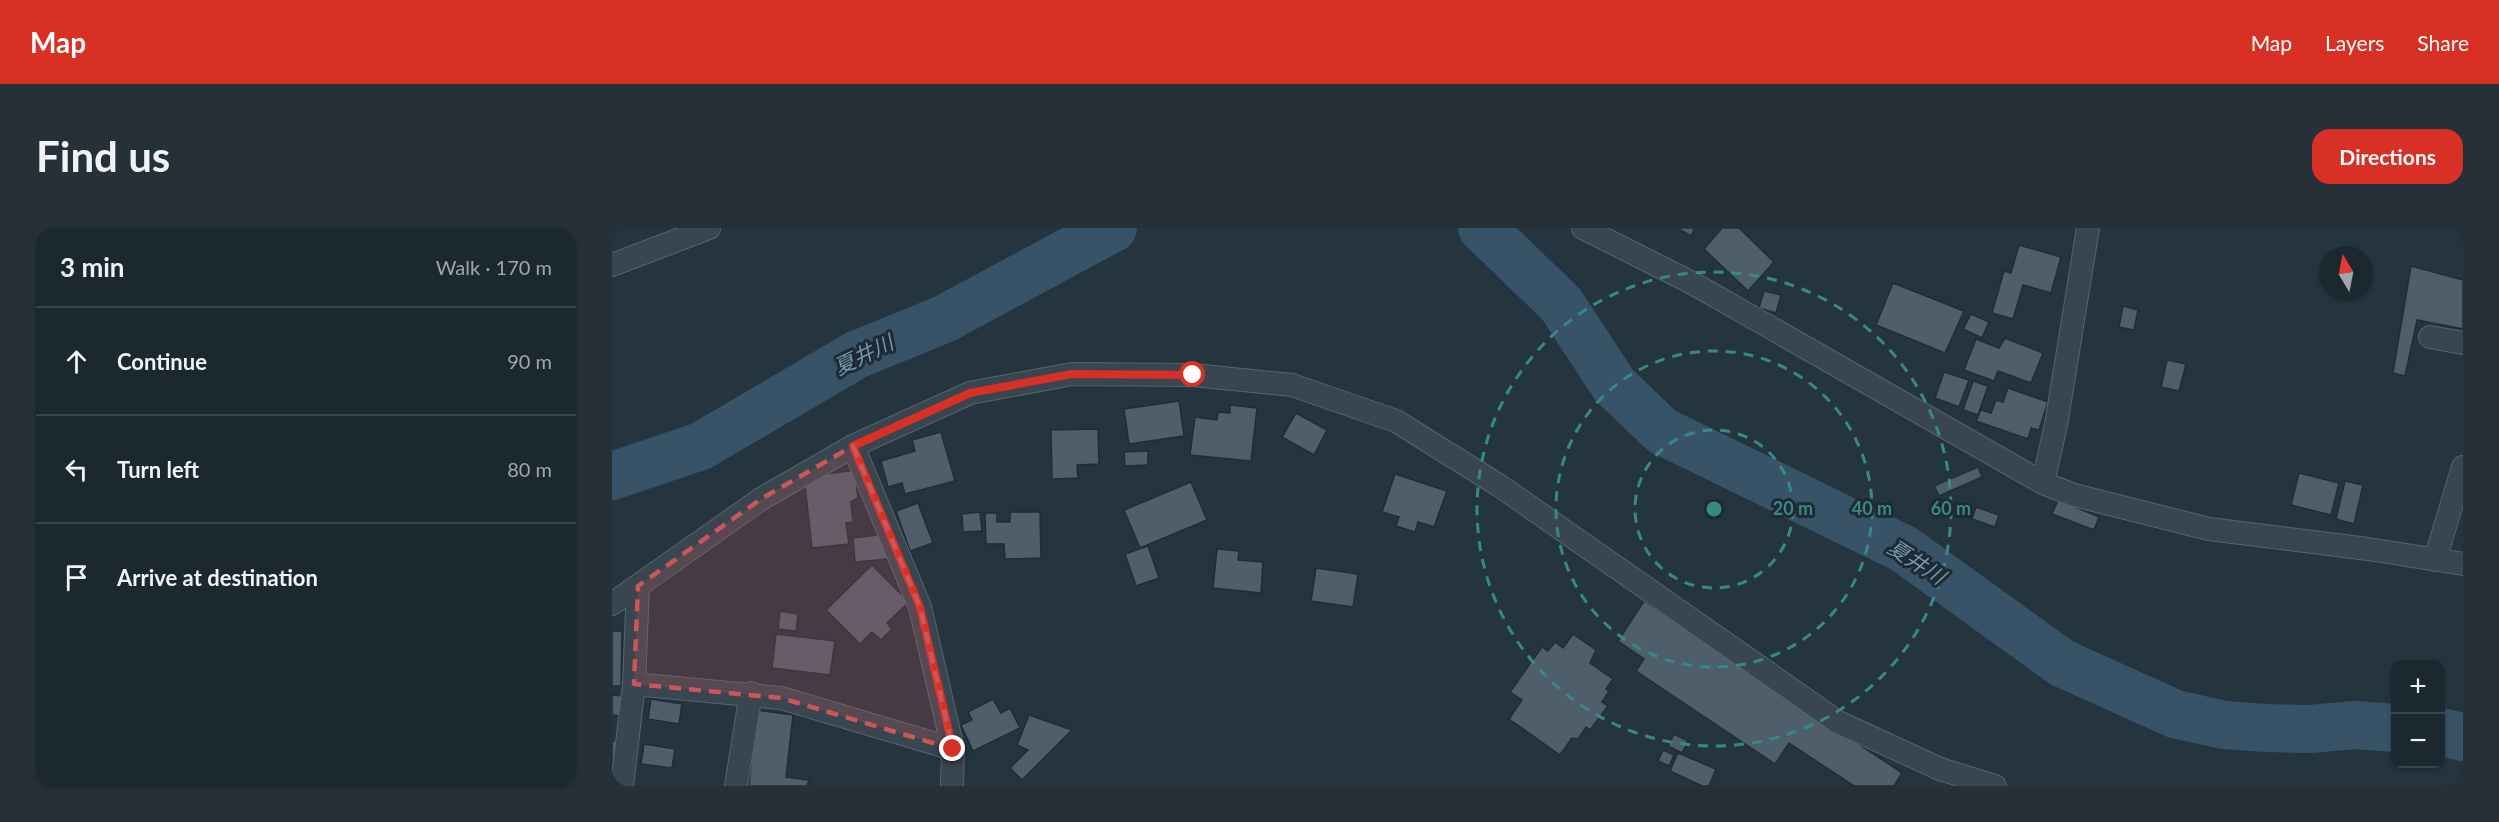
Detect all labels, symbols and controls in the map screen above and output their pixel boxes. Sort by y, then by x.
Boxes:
text: Map [30,25,86,59]
text: Map [2251,30,2292,55]
text: Layers [2325,30,2384,55]
text: Share [2417,30,2469,55]
button: Directions [2312,129,2463,184]
text: Find us [36,131,170,181]
north arrow [2319,246,2373,300]
text: 3 min [60,251,124,283]
text: Walk · 170 m [436,255,552,279]
water label: 夏井川 [829,328,899,379]
icon: ahead [60,345,93,378]
text: Continue [117,348,207,375]
text: 90 m [507,349,552,373]
route start [1179,361,1205,387]
icon: left [60,453,93,486]
text: Turn left [117,456,199,483]
text: 80 m [507,457,552,481]
text: 20 m [1773,497,1813,519]
text: 40 m [1852,497,1892,519]
text: 60 m [1931,497,1971,519]
centre of rings [1704,499,1724,519]
water label: 夏井川 [1884,533,1952,590]
icon: arrive [60,561,93,594]
text: Arrive at destination [117,564,318,591]
map controls [2391,660,2445,768]
button: + [2391,660,2445,714]
button: − [2391,714,2445,768]
route end [939,735,965,761]

